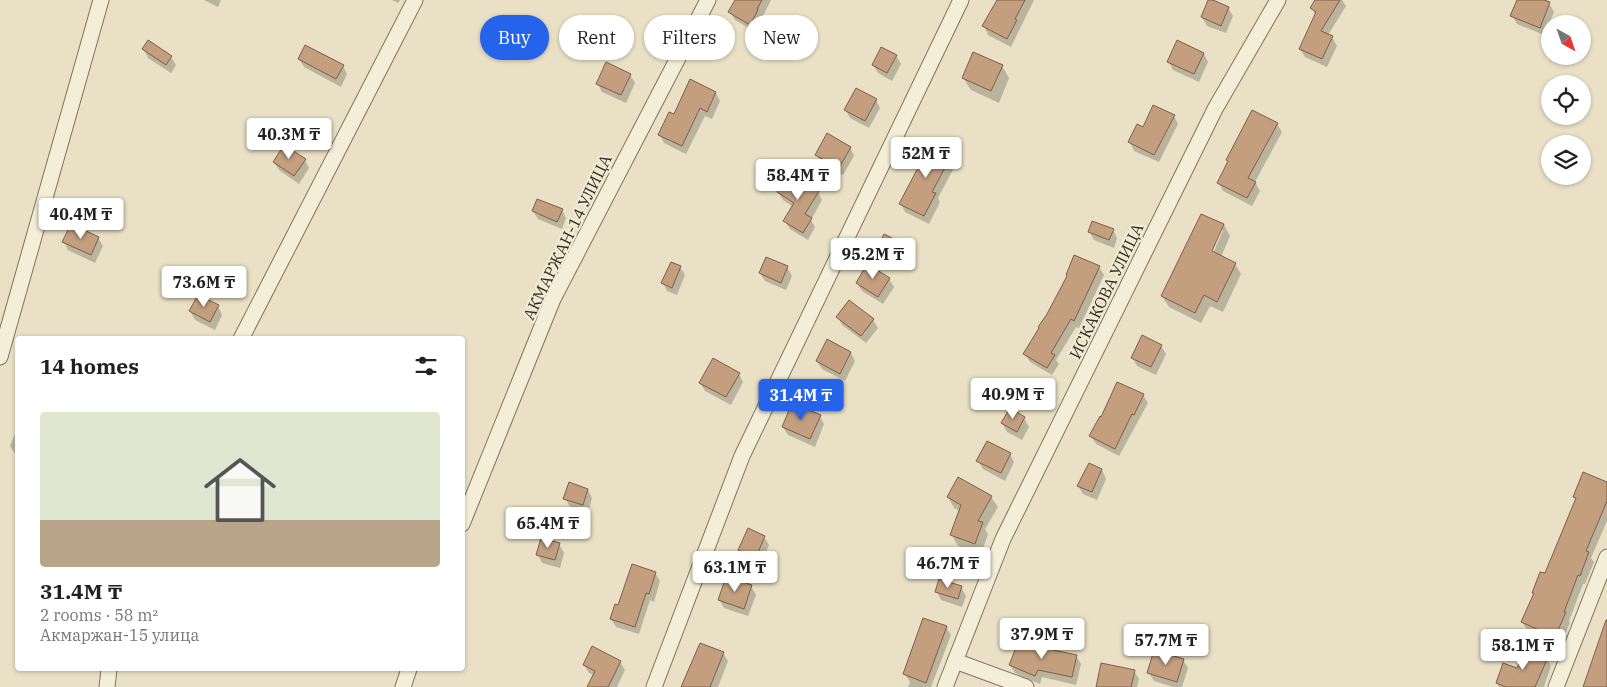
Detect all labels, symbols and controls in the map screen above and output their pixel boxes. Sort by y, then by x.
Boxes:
chip: Buy [480,15,549,60]
chip: Rent [559,15,634,60]
chip: Filters [644,15,735,60]
chip: New [745,15,818,60]
north arrow [1541,15,1591,65]
map controls [1541,15,1591,185]
button: locate [1541,75,1591,125]
pin: 40.3M ₸ [243,118,335,160]
text: 40.3M ₸ [258,124,320,144]
button: layers [1541,135,1591,185]
pin: 52M ₸ [891,136,961,179]
text: 52M ₸ [902,143,950,163]
street label: АКМАРЖАН-14 УЛИЦА [518,151,616,323]
pin: 58.4M ₸ [752,158,844,201]
text: 58.4M ₸ [767,165,829,185]
pin: 40.4M ₸ [35,198,127,240]
text: 40.4M ₸ [50,204,112,224]
street label: ИСКАКОВА УЛИЦА [1065,220,1147,362]
pin: 95.2M ₸ [827,238,919,280]
text: 95.2M ₸ [842,244,904,264]
pin: 73.6M ₸ [158,266,250,308]
text: 73.6M ₸ [173,272,235,292]
text: 14 homes [40,352,139,380]
icon: filters [412,352,440,380]
pin: 31.4M ₸ [755,378,847,421]
pin: 40.9M ₸ [967,378,1059,420]
text: 40.9M ₸ [982,384,1044,404]
text: 31.4M ₸ [770,385,832,405]
icon: home [195,445,285,535]
pin: 65.4M ₸ [502,506,594,549]
text: 65.4M ₸ [517,513,579,533]
pin: 46.7M ₸ [902,546,994,589]
pin: 63.1M ₸ [689,550,781,593]
text: 46.7M ₸ [917,553,979,573]
text: 63.1M ₸ [704,557,766,577]
text: 31.4M ₸ [40,577,123,605]
text: 2 rooms · 58 m² [40,605,158,625]
pin: 37.9M ₸ [996,618,1088,660]
text: 37.9M ₸ [1011,624,1073,644]
pin: 57.7M ₸ [1120,624,1212,666]
text: Акмаржан-15 улица [40,625,199,645]
pin: 58.1M ₸ [1477,628,1569,671]
text: 57.7M ₸ [1135,630,1197,650]
text: 58.1M ₸ [1492,635,1554,655]

